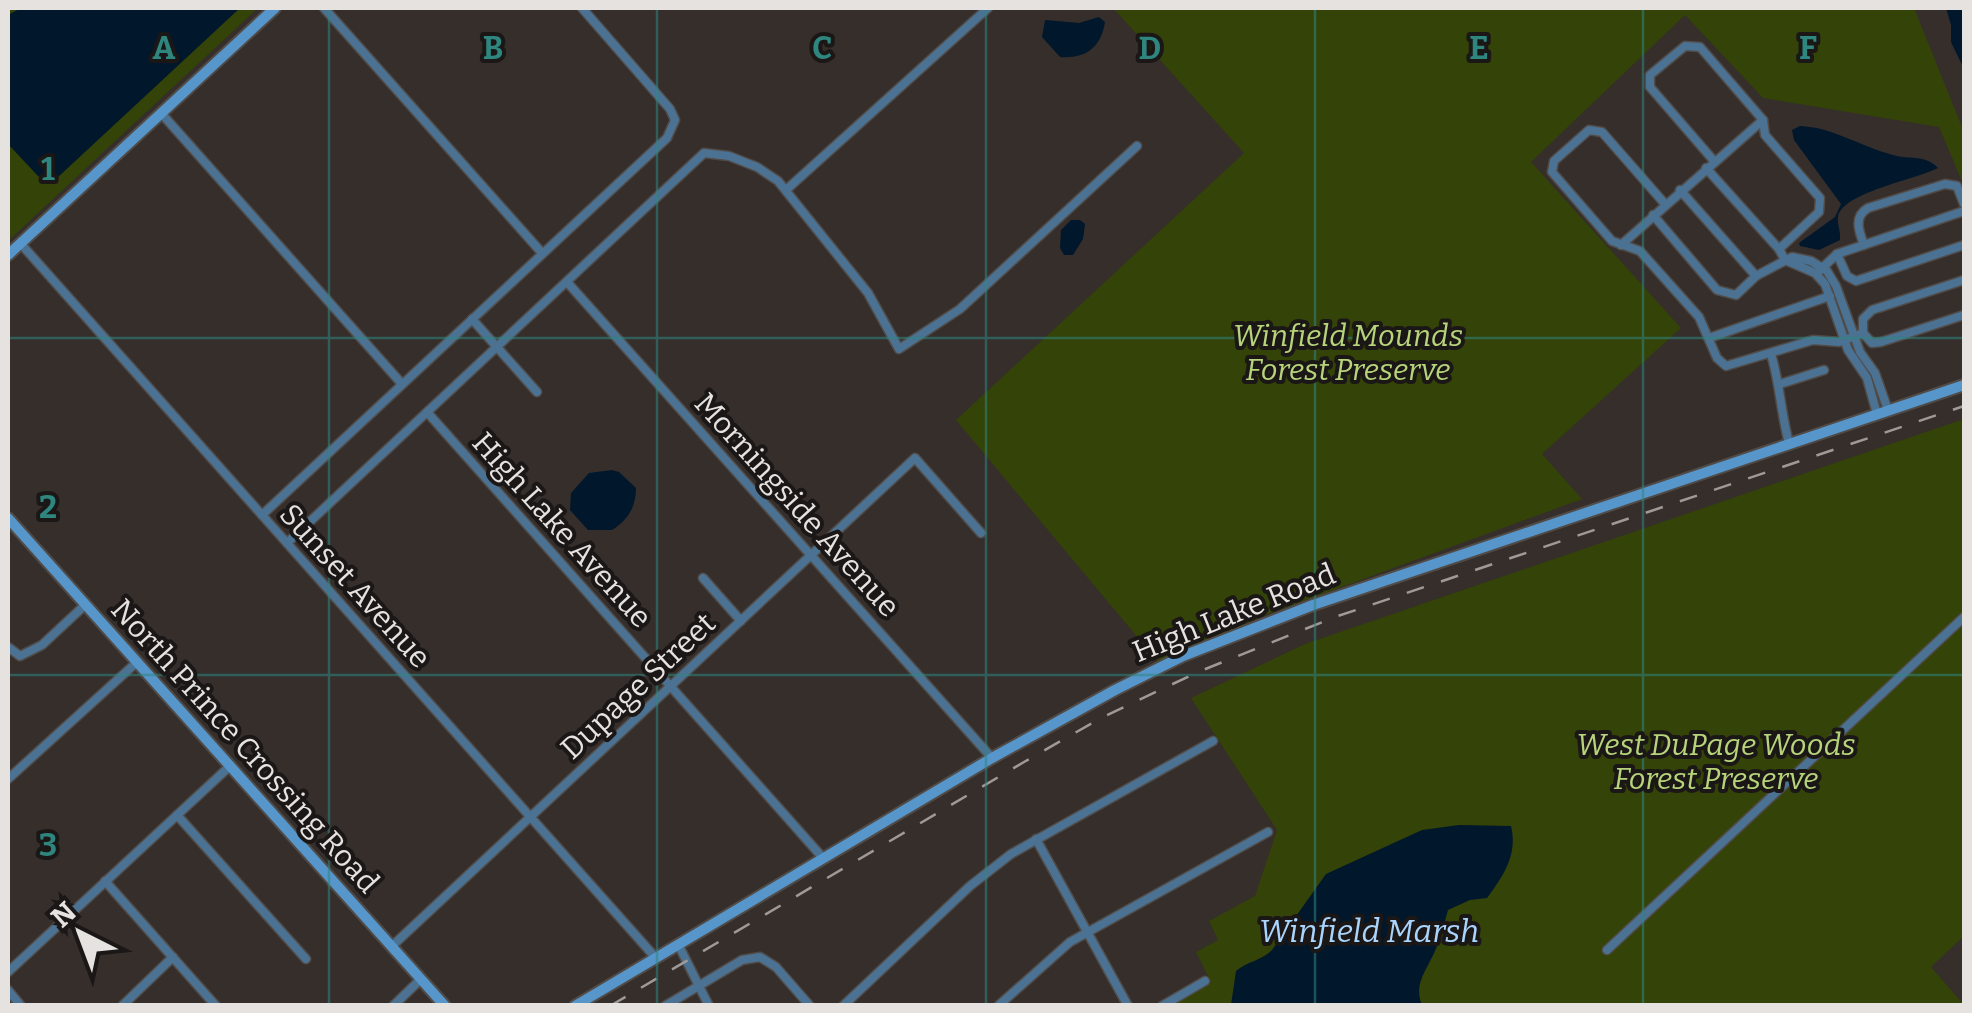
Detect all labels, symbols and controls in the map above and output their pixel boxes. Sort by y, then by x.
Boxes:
text: A [153,29,176,67]
text: B [483,29,503,67]
text: C [812,29,832,67]
text: D [1139,29,1161,67]
text: E [1469,29,1489,67]
text: F [1799,29,1817,67]
text: 1 [41,150,55,188]
park label: Winfield Mounds Forest Preserve [1233,318,1463,388]
street label: Morningside Avenue [687,386,907,624]
street label: High Lake Avenue [465,425,659,635]
text: 2 [39,488,57,526]
street label: Sunset Avenue [272,497,438,675]
street label: High Lake Road [1127,556,1341,670]
street label: North Prince Crossing Road [104,592,387,900]
street label: Dupage Street [553,605,723,767]
park label: West DuPage Woods Forest Preserve [1576,727,1856,797]
text: 3 [39,826,57,864]
north arrow [30,883,130,983]
text: N [45,895,83,934]
water label: Winfield Marsh [1259,912,1479,950]

